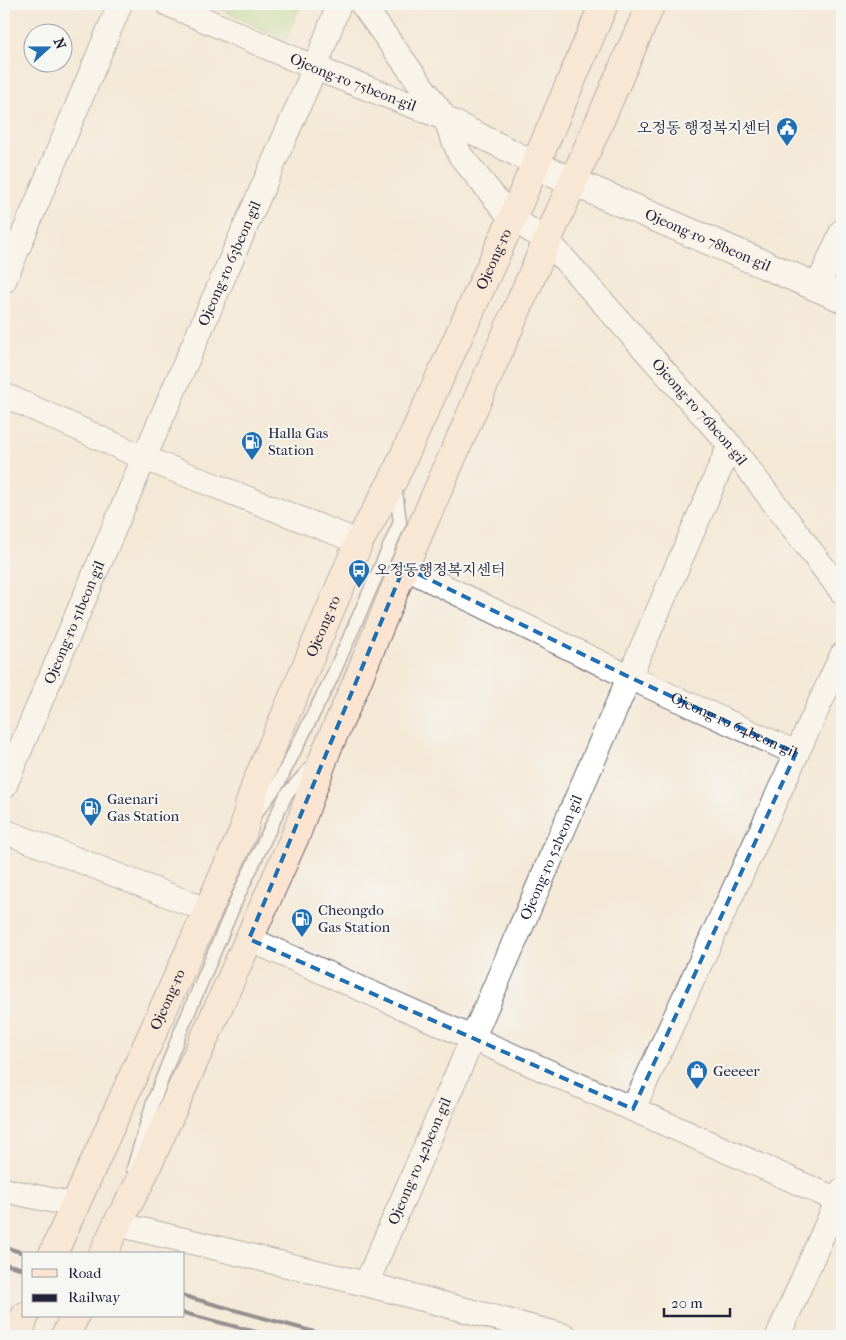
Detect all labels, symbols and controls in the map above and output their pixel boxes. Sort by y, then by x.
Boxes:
north arrow [22,22,72,72]
text: N [50,36,70,52]
street label: Ojeong-ro 75beon-gil [287,49,419,115]
public building icon: 오정동 행정복지센터 [775,116,799,147]
place label: 오정동 행정복지센터 [637,119,771,137]
street label: Ojeong-ro 63beon-gil [194,198,265,329]
street label: Ojeong-ro 78beon-gil [642,205,774,275]
street label: Ojeong-ro [472,225,516,293]
street label: Ojeong-ro 76beon-gil [648,355,751,469]
place label: Halla Gas Station [268,424,329,459]
fuel station icon: Halla Gas Station [240,430,264,461]
street label: Ojeong-ro 51beon-gil [40,558,108,687]
bus stop icon: 오정동행정복지센터 [347,558,371,589]
place label: 오정동행정복지센터 [375,561,505,579]
street label: Ojeong-ro [302,592,344,660]
street label: Ojeong-ro 64beon-gil [668,688,800,762]
place label: Gaenari Gas Station [107,790,180,825]
street label: Ojeong-ro 52beon-gil [516,792,586,923]
fuel station icon: Gaenari Gas Station [79,796,103,827]
place label: Cheongdo Gas Station [318,901,391,936]
fuel station icon: Cheongdo Gas Station [290,907,314,938]
street label: Ojeong-ro [146,966,189,1033]
shop icon: Geeeer [685,1059,709,1090]
place label: Geeeer [713,1062,760,1080]
street label: Ojeong-ro 42beon-gil [384,1095,455,1228]
legend [22,1252,185,1318]
text: Road [68,1264,102,1282]
scale bar [664,1285,730,1317]
text: Railway [68,1288,121,1306]
text: 20 m [671,1294,703,1312]

